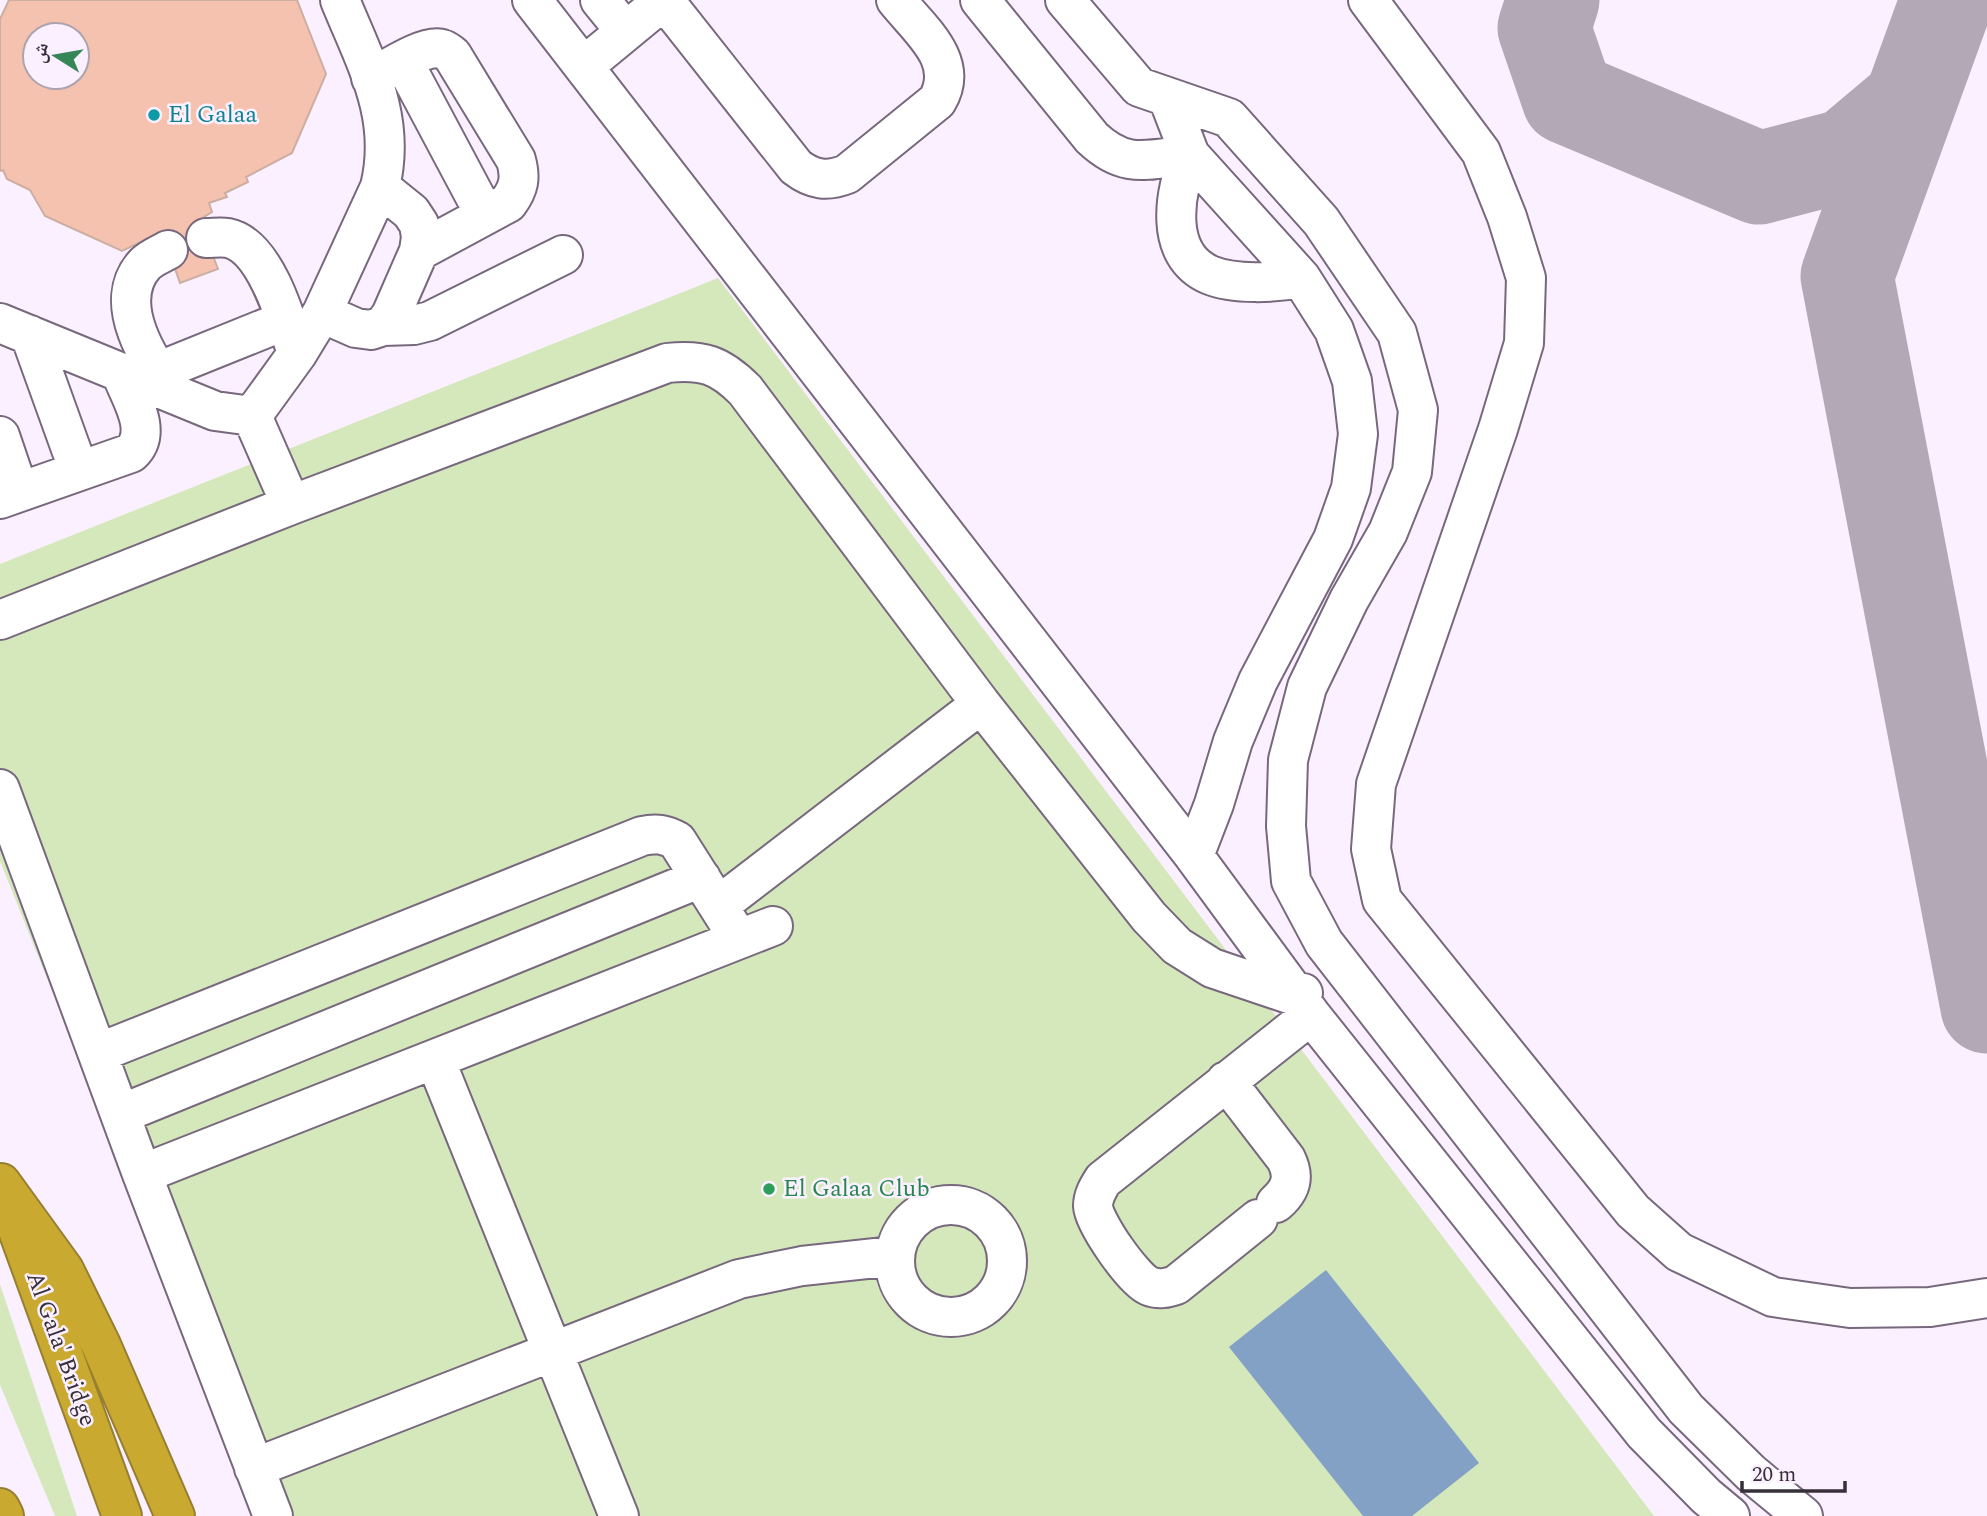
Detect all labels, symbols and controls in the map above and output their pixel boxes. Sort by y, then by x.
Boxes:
north arrow [21,21,91,91]
text: ش [25,40,57,66]
place label: El Galaa [168,97,258,133]
marker: El Galaa [146,107,162,123]
place label: El Galaa Club [783,1171,930,1207]
marker: El Galaa Club [761,1181,777,1197]
street label: Al Gala' Bridge [16,1267,106,1431]
scale bar [1742,1450,1845,1494]
text: 20 m [1752,1459,1796,1491]

